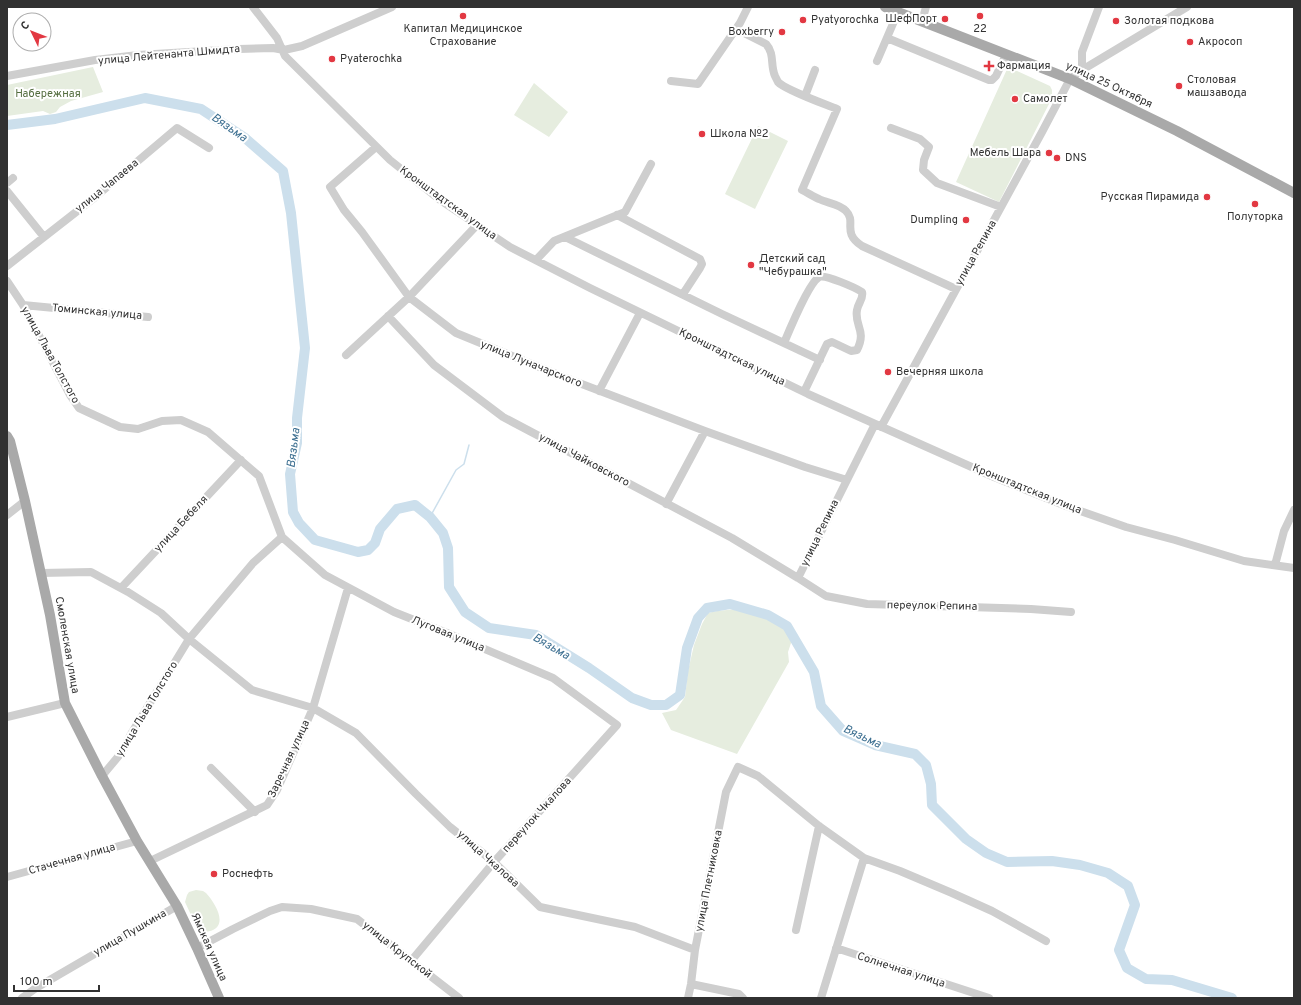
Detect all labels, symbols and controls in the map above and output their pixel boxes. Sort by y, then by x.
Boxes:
marker: Капитал Медицинское Страхование [458,11,468,21]
marker: 22 [975,11,985,21]
north arrow [12,12,52,52]
place label: ШефПорт [885,12,937,26]
place label: Pyatyorochka [811,13,879,27]
marker: ШефПорт [940,14,950,24]
place label: Золотая подкова [1124,14,1214,28]
marker: Pyatyorochka [798,15,808,25]
marker: Золотая подкова [1111,16,1121,26]
text: С [18,19,33,33]
place label: Капитал Медицинское Страхование [404,22,522,49]
place label: 22 [973,22,987,36]
place label: Boxberry [728,25,774,39]
marker: Boxberry [777,27,787,37]
place label: Акросоп [1198,35,1242,49]
marker: Акросоп [1185,37,1195,47]
street label: улица Лейтенанта Шмидта [97,42,241,68]
place label: Pyaterochka [340,52,402,66]
marker: Pyaterochka [327,54,337,64]
place label: Фармация [997,59,1051,73]
street label: улица 25 Октября [1063,59,1155,111]
marker: Фармация [984,61,994,71]
place label: Столовая машзавода [1187,73,1247,100]
marker: Столовая машзавода [1174,81,1184,91]
park label: Набережная [15,87,81,101]
place label: Самолет [1023,92,1067,106]
marker: Самолет [1010,94,1020,104]
water label: Вязьма [208,110,251,147]
place label: Школа №2 [710,127,769,141]
marker: Школа №2 [697,129,707,139]
place label: Мебель Шара [970,146,1041,160]
marker: Мебель Шара [1044,148,1054,158]
place label: DNS [1065,151,1087,165]
marker: DNS [1052,153,1062,163]
street label: улица Чапаева [72,156,142,216]
street label: Кронштадтская улица [397,163,499,243]
place label: Русская Пирамида [1101,190,1199,204]
marker: Русская Пирамида [1202,192,1212,202]
marker: Полуторка [1250,199,1260,209]
place label: Полуторка [1227,210,1283,224]
place label: Dumpling [910,213,958,227]
marker: Dumpling [961,215,971,225]
street label: улица Репина [952,218,1000,288]
place label: Детский сад "Чебурашка" [759,252,827,279]
marker: Детский сад "Чебурашка" [746,260,756,270]
street label: Томинская улица [51,301,143,323]
street label: улица Льва Толстого [18,304,82,406]
street label: Кронштадтская улица [677,325,788,389]
street label: улица Луначарского [478,337,584,391]
place label: Вечерняя школа [896,365,983,379]
marker: Вечерняя школа [883,367,893,377]
water label: Вязьма [284,426,304,469]
street label: улица Чайковского [536,430,632,490]
street label: Кронштадтская улица [970,461,1084,517]
street label: улица Бебеля [151,493,211,555]
street label: улица Репина [798,497,842,569]
street label: Смоленская улица [52,595,82,695]
street label: переулок Репина [887,598,978,614]
street label: Луговая улица [409,613,487,655]
water label: Вязьма [530,630,573,664]
street label: улица Льва Толстого [113,659,181,759]
street label: Заречная улица [265,718,313,800]
water label: Вязьма [840,721,884,753]
street label: переулок Чкалова [499,774,575,856]
street label: улица Чкалова [454,827,522,891]
street label: улица Плетниковка [692,829,726,933]
street label: Стачечная улица [27,840,117,878]
place label: Роснефть [222,867,273,881]
marker: Роснефть [209,869,219,879]
street label: улица Пушкина [91,906,169,960]
street label: Ямская улица [188,911,230,984]
street label: улица Крупской [359,918,435,982]
street label: Солнечная улица [855,949,947,991]
scale bar [14,967,99,993]
text: 100 m [20,974,53,990]

